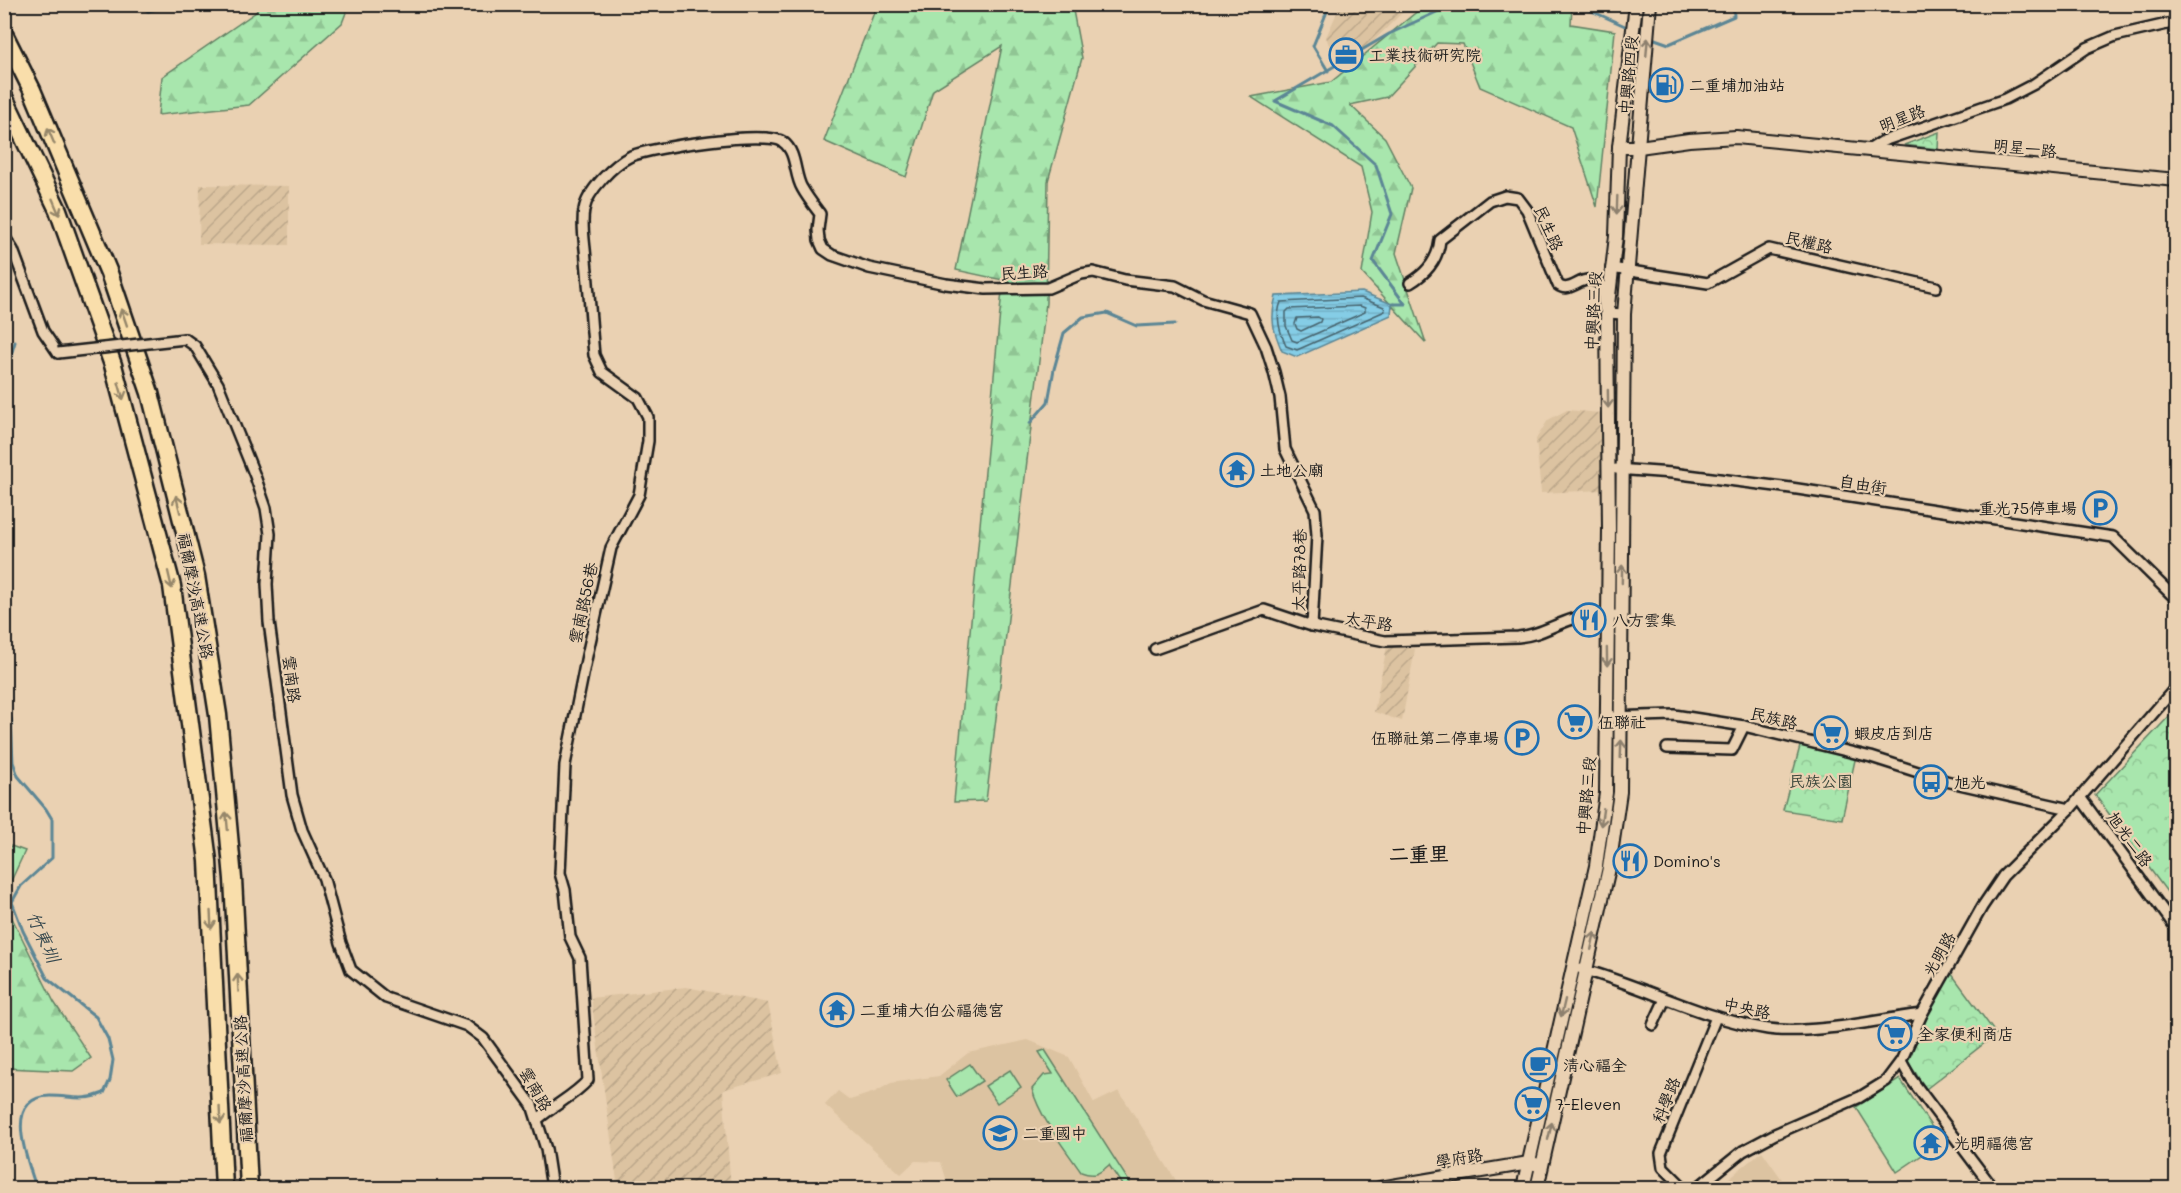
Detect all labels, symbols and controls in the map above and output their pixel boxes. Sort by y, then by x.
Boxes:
street label: 中興路四段 [1614,34,1641,116]
office icon: 工業技術研究院 [1328,37,1364,73]
one-way arrow [1642,38,1653,58]
place label: 工業技術研究院 [1369,44,1481,65]
fuel station icon: 二重埔加油站 [1648,67,1684,103]
place label: 二重埔加油站 [1689,74,1785,95]
street label: 明星路 [1876,99,1928,136]
one-way arrow [45,128,57,146]
street label: 明星一路 [1992,134,2058,161]
one-way arrow [1611,194,1623,214]
one-way arrow [51,198,62,216]
street label: 民生路 [1530,202,1569,254]
street label: 民權路 [1783,226,1835,257]
street label: 民生路 [999,259,1049,284]
street label: 中興路三段 [1580,270,1605,351]
one-way arrow [118,308,129,327]
one-way arrow [115,381,127,400]
one-way arrow [1602,389,1614,409]
temple icon: 土地公廟 [1219,452,1255,488]
place label: 土地公廟 [1260,459,1324,480]
street label: 自由街 [1838,469,1888,498]
parking icon: 重光75停車場 [2082,490,2118,526]
one-way arrow [171,495,183,514]
place label: 重光75停車場 [1979,497,2077,518]
street label: 太平路78巷 [1287,529,1310,611]
street label: 福爾摩沙高速公路 [174,531,219,661]
street label: 雲南路56巷 [564,560,601,646]
one-way arrow [1616,565,1627,585]
one-way arrow [165,570,177,589]
restaurant icon: 八方雲集 [1571,602,1607,638]
street label: 太平路 [1344,606,1394,635]
place label: 八方雲集 [1612,609,1676,630]
one-way arrow [1601,647,1613,667]
street label: 雲南路 [279,654,306,704]
street label: 民族路 [1748,702,1800,733]
supermarket icon: 伍聯社 [1557,704,1593,740]
place label: 伍聯社 [1598,711,1646,732]
supermarket icon: 蝦皮店到店 [1813,715,1849,751]
parking icon: 伍聯社第二停車場 [1504,720,1540,756]
place label: 蝦皮店到店 [1854,722,1934,743]
place label: 伍聯社第二停車場 [1371,727,1499,748]
one-way arrow [1615,739,1627,759]
street label: 中興路三段 [1572,755,1599,837]
bus stop icon: 旭光 [1913,764,1949,800]
park label: 民族公園 [1789,770,1853,791]
place label: 旭光 [1954,771,1986,792]
one-way arrow [1597,807,1608,827]
street label: 旭光二路 [2103,807,2158,871]
one-way arrow [221,812,232,831]
district label: 二重里 [1389,840,1449,866]
restaurant icon: Domino's [1612,843,1648,879]
place label: Domino's [1653,850,1721,871]
water label: 竹東圳 [22,907,67,968]
one-way arrow [205,909,216,929]
street label: 光明路 [1918,928,1959,980]
one-way arrow [1588,932,1600,951]
one-way arrow [233,974,244,994]
temple icon: 二重埔大伯公福德宮 [819,992,855,1028]
street label: 中央路 [1721,992,1773,1023]
place label: 二重埔大伯公福德宮 [860,999,1004,1020]
one-way arrow [1557,999,1569,1018]
street label: 福爾摩沙高速公路 [229,1015,256,1143]
supermarket icon: 全家便利商店 [1877,1016,1913,1052]
place label: 全家便利商店 [1918,1023,2014,1044]
cafe icon: 清心福全 [1522,1047,1558,1083]
place label: 清心福全 [1563,1054,1627,1075]
street label: 雲南路 [515,1063,558,1115]
street label: 科學路 [1647,1074,1684,1126]
supermarket icon: 7-Eleven [1514,1086,1550,1122]
place label: 7-Eleven [1555,1093,1621,1114]
one-way arrow [215,1104,226,1124]
school or university icon: 二重國中 [982,1115,1018,1151]
place label: 二重國中 [1023,1122,1087,1143]
one-way arrow [1545,1122,1556,1142]
temple icon: 光明福德宮 [1913,1125,1949,1161]
place label: 光明福德宮 [1954,1132,2034,1153]
street label: 學府路 [1433,1143,1484,1172]

